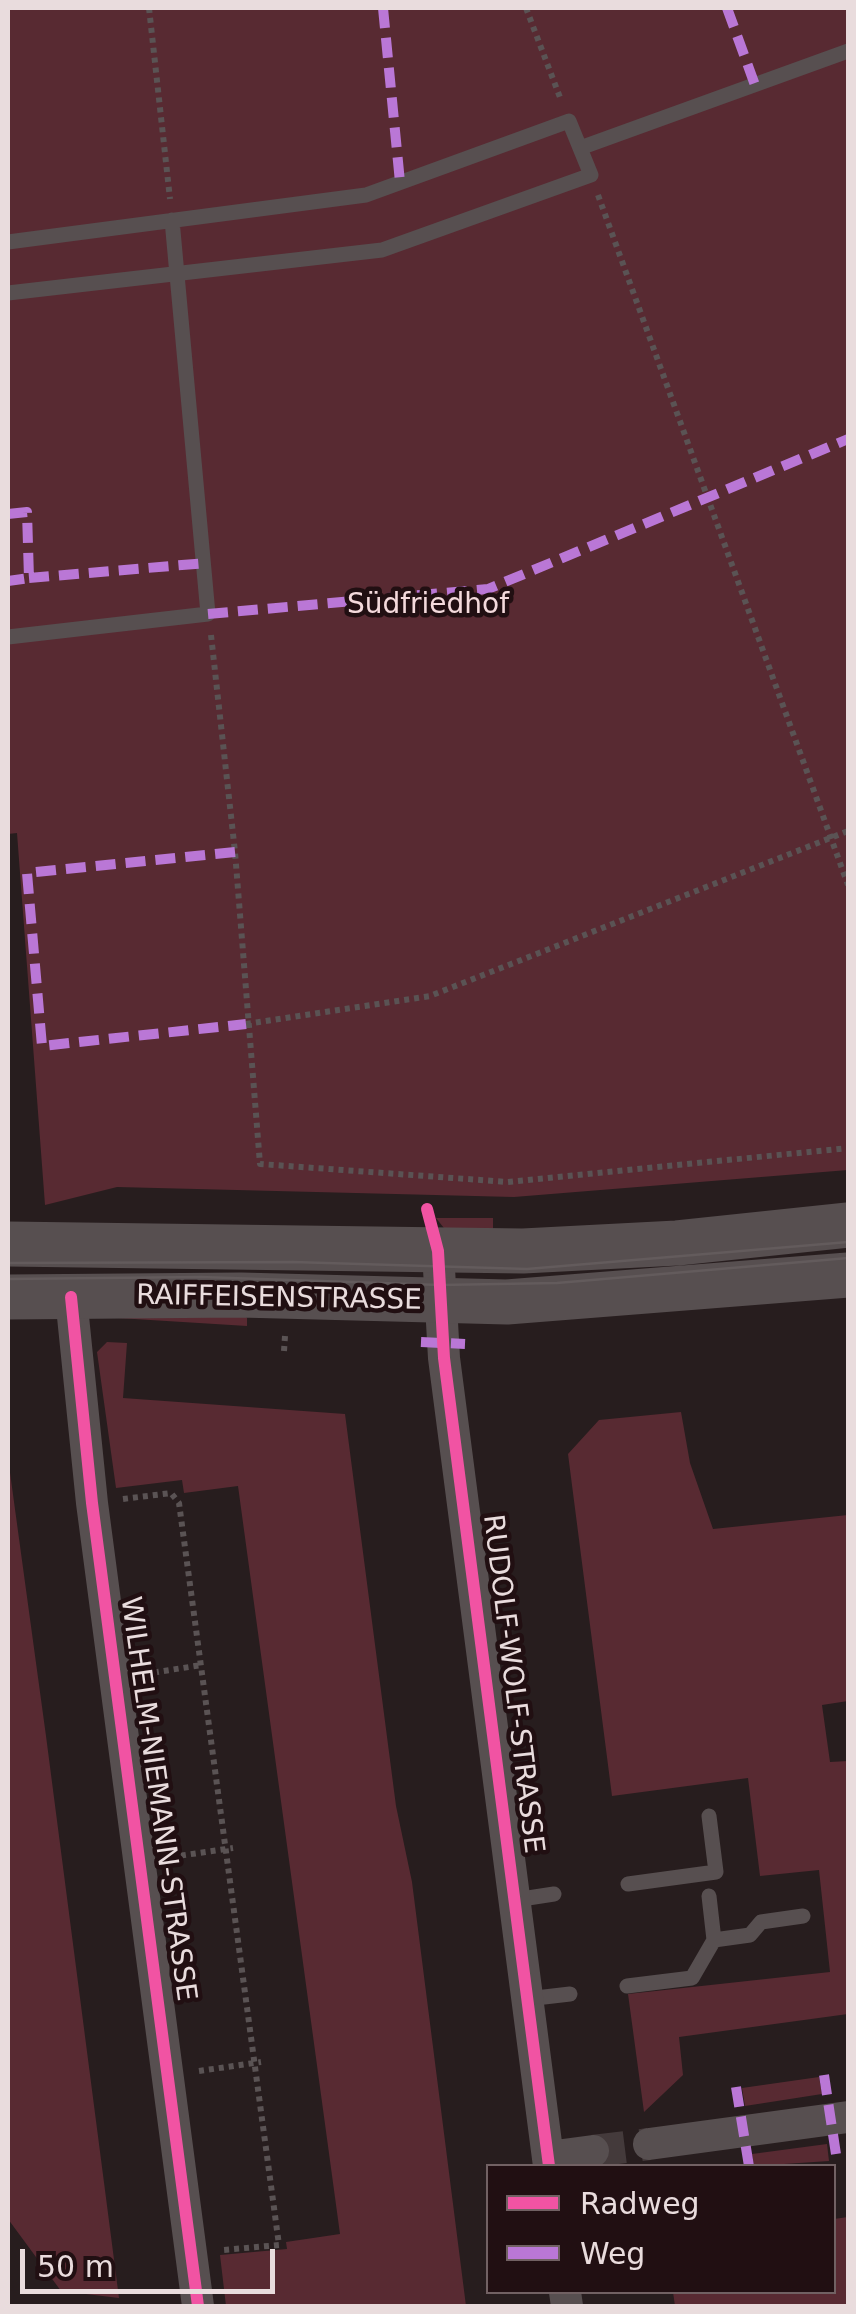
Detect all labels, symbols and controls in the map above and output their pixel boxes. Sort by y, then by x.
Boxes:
park label: Südfriedhof [347,589,509,623]
street label: RAIFFEISENSTRASSE [136,1280,422,1318]
street label: RUDOLF-WOLF-STRASSE [475,1513,549,1855]
street label: WILHELM-NIEMANN-STRASSE [112,1595,202,2003]
legend [486,2164,836,2294]
text: Radweg [580,2186,700,2221]
scale bar [25,2229,280,2291]
text: Weg [580,2236,645,2271]
text: 50 m [37,2249,114,2284]

